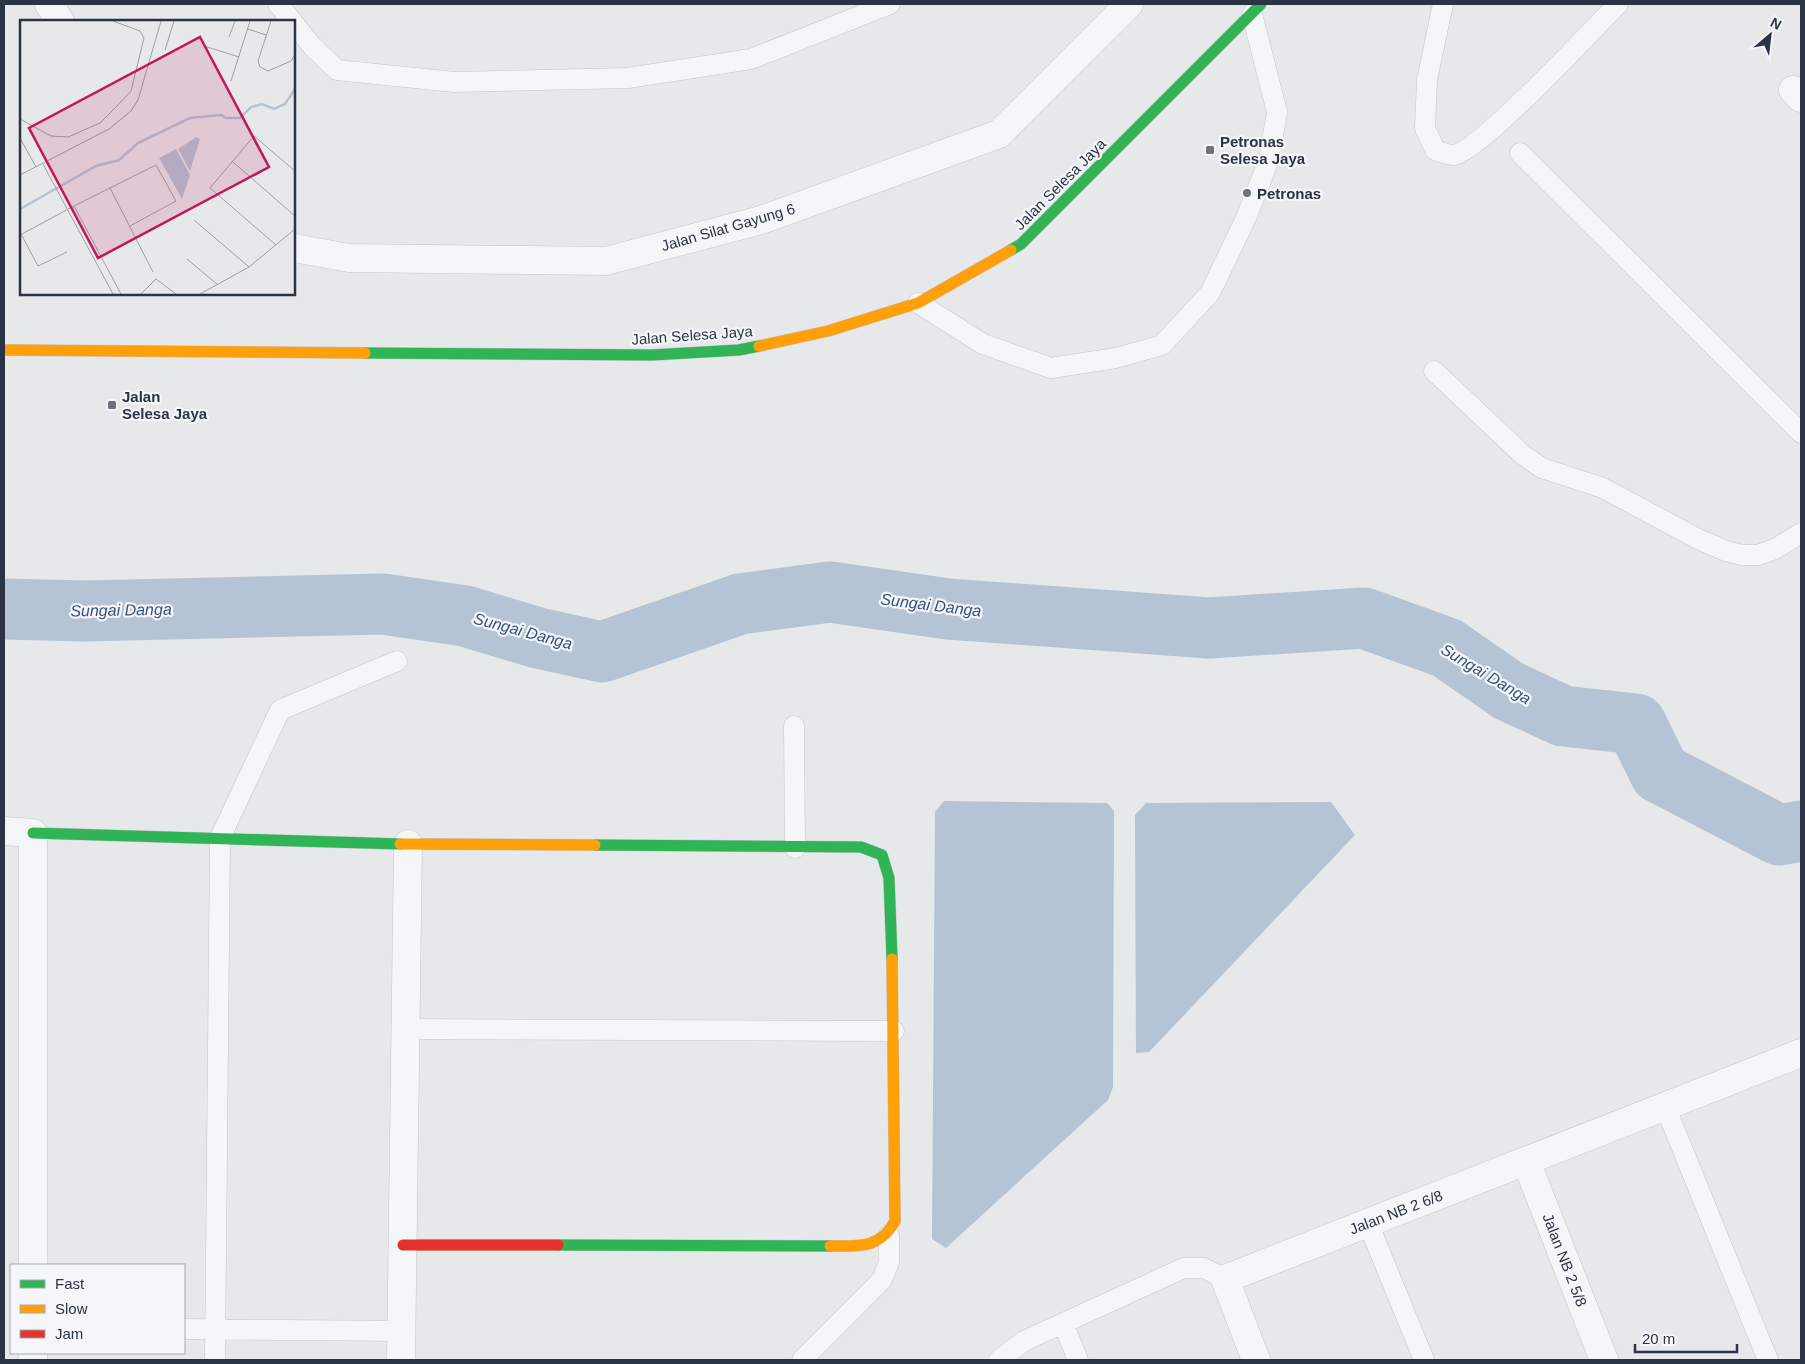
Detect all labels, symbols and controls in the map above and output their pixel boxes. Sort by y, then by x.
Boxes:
north arrow [1745,10,1795,60]
text: N [1768,14,1784,33]
inset map [20,20,295,295]
place label: Petronas Selesa Jaya [1220,133,1306,167]
street label: Jalan Selesa Jaya [1011,134,1110,233]
marker: Petronas Selesa Jaya [1204,144,1216,156]
place label: Petronas [1257,185,1321,202]
marker: Petronas [1241,187,1253,199]
street label: Jalan Silat Gayung 6 [659,200,797,254]
street label: Jalan Selesa Jaya [631,322,754,348]
place label: Jalan Selesa Jaya [122,388,208,422]
marker: Jalan Selesa Jaya [106,399,118,411]
water label: Sungai Danga [880,590,982,620]
water label: Sungai Danga [70,601,172,619]
water label: Sungai Danga [472,610,574,652]
water label: Sungai Danga [1438,641,1534,707]
street label: Jalan NB 2 6/8 [1347,1186,1445,1238]
street label: Jalan NB 2 5/8 [1539,1211,1591,1309]
legend [10,1264,185,1354]
text: Fast [55,1275,85,1292]
text: Slow [55,1300,88,1317]
scale bar [1635,1322,1738,1354]
text: Jam [55,1325,83,1342]
text: 20 m [1642,1330,1675,1347]

